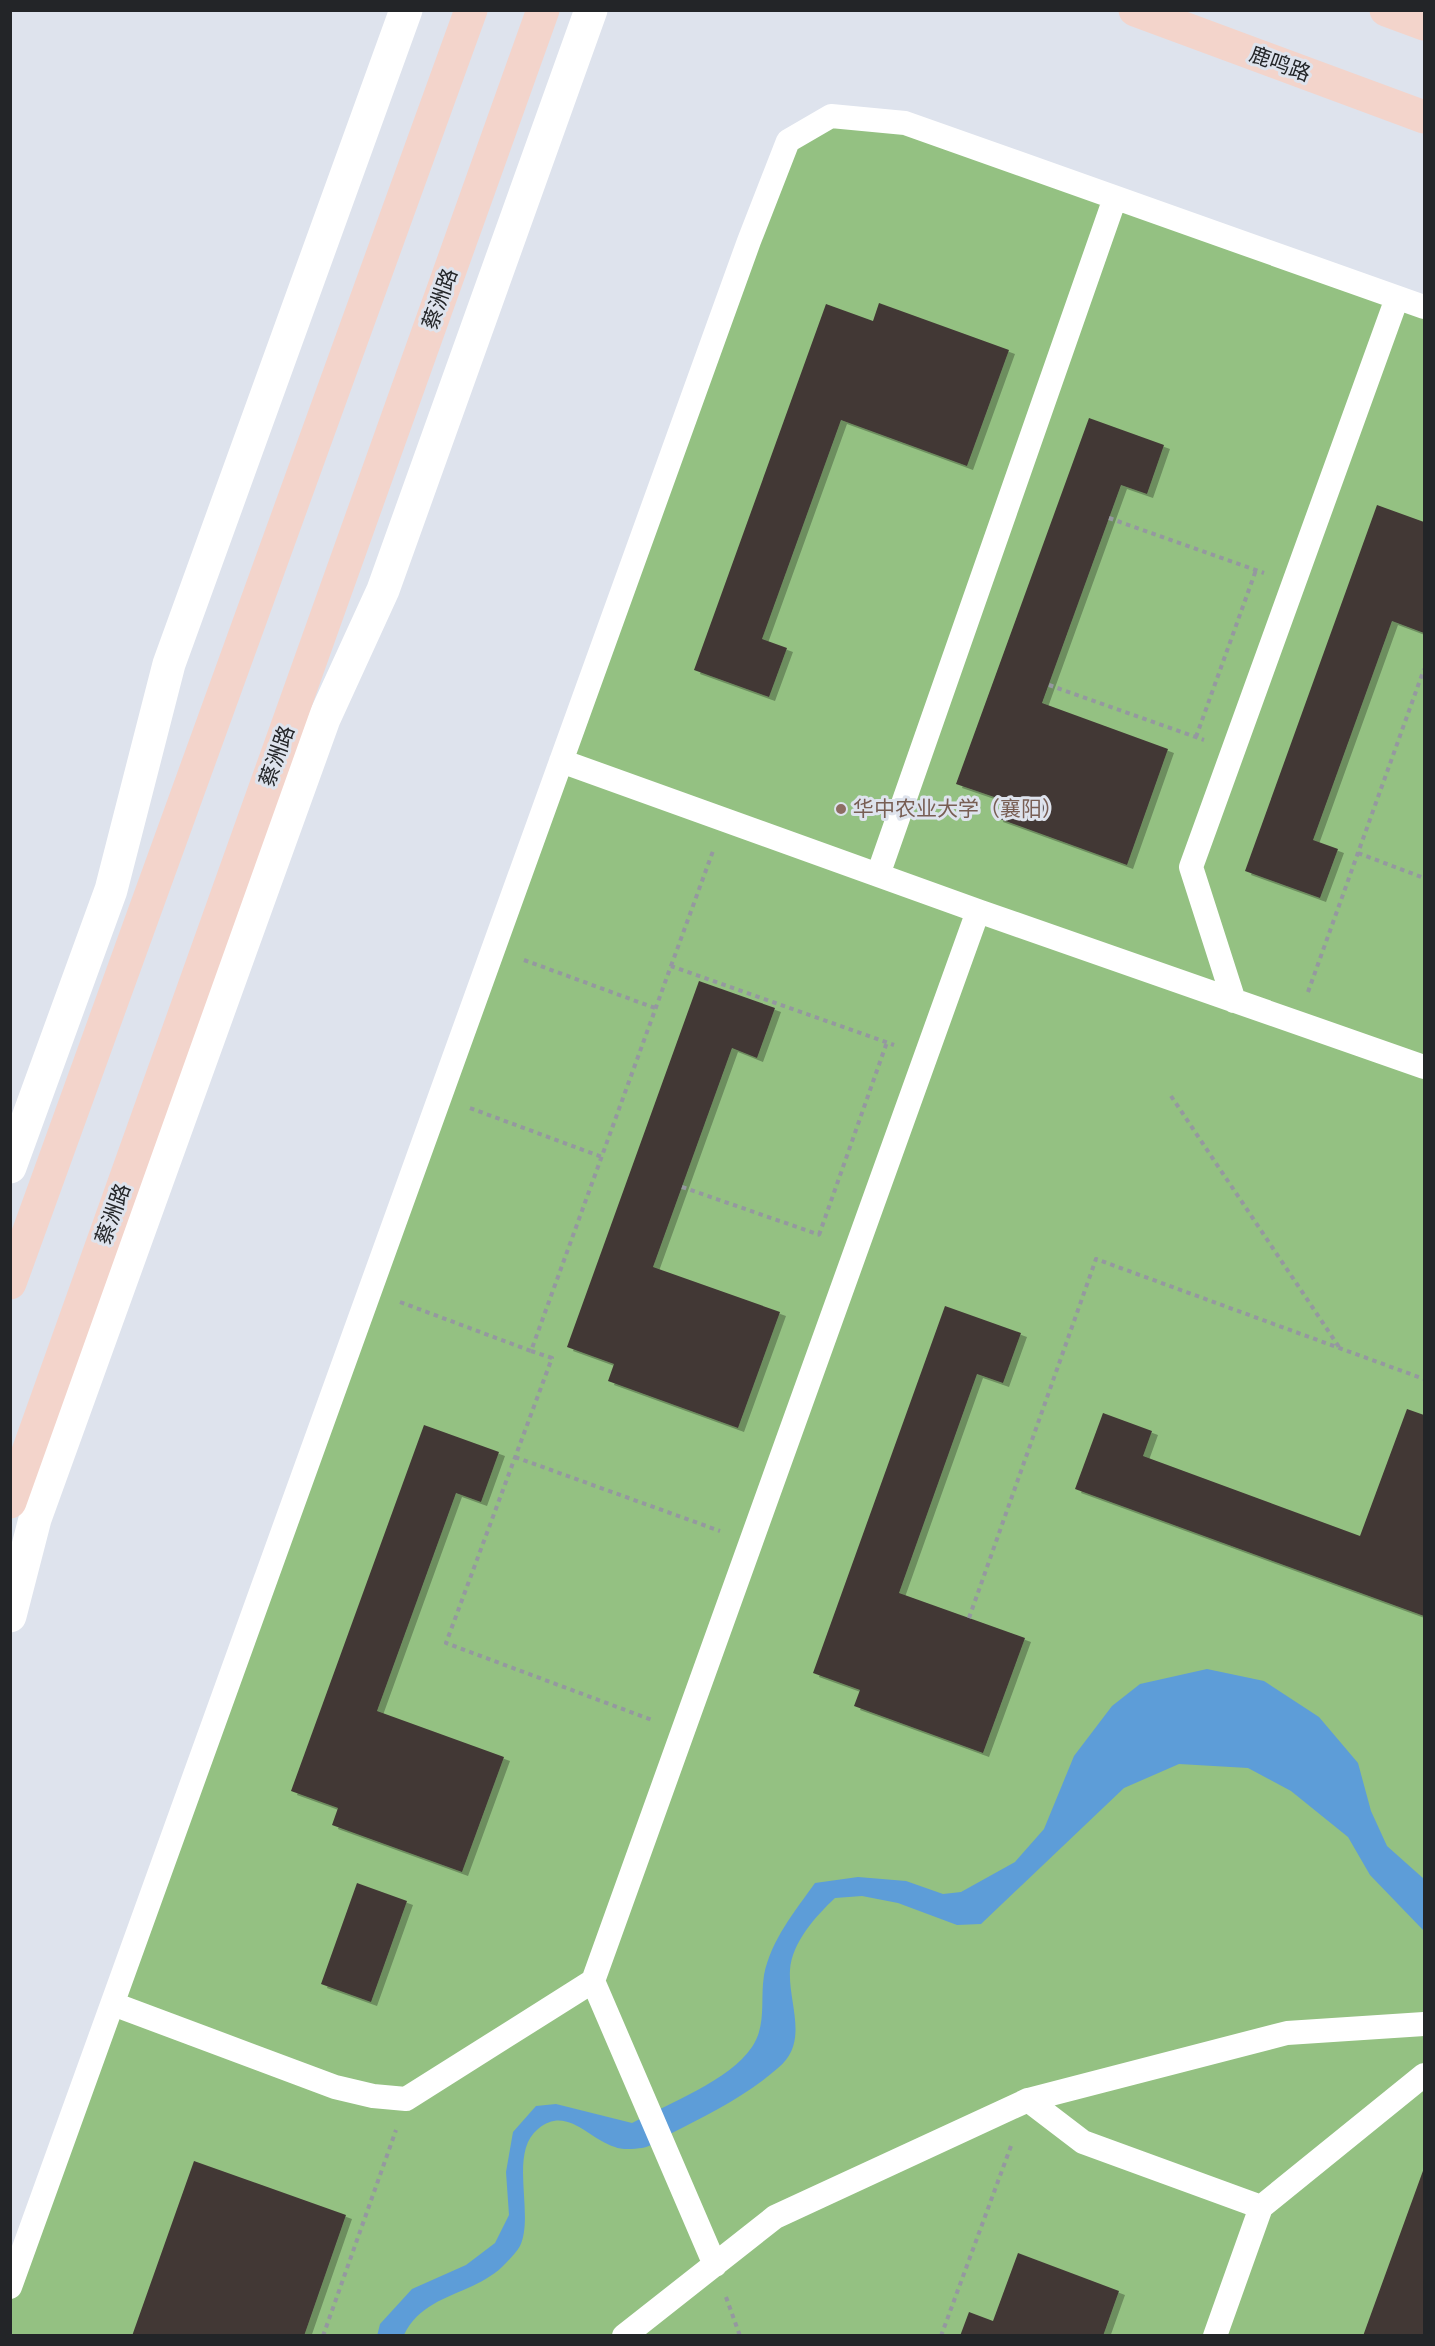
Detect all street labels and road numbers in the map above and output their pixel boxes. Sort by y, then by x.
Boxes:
street label: 鹿鸣路 [1245,39,1315,89]
street label: 蔡洲路 [415,264,465,334]
street label: 蔡洲路 [252,721,302,791]
street label: 蔡洲路 [88,1179,138,1249]

